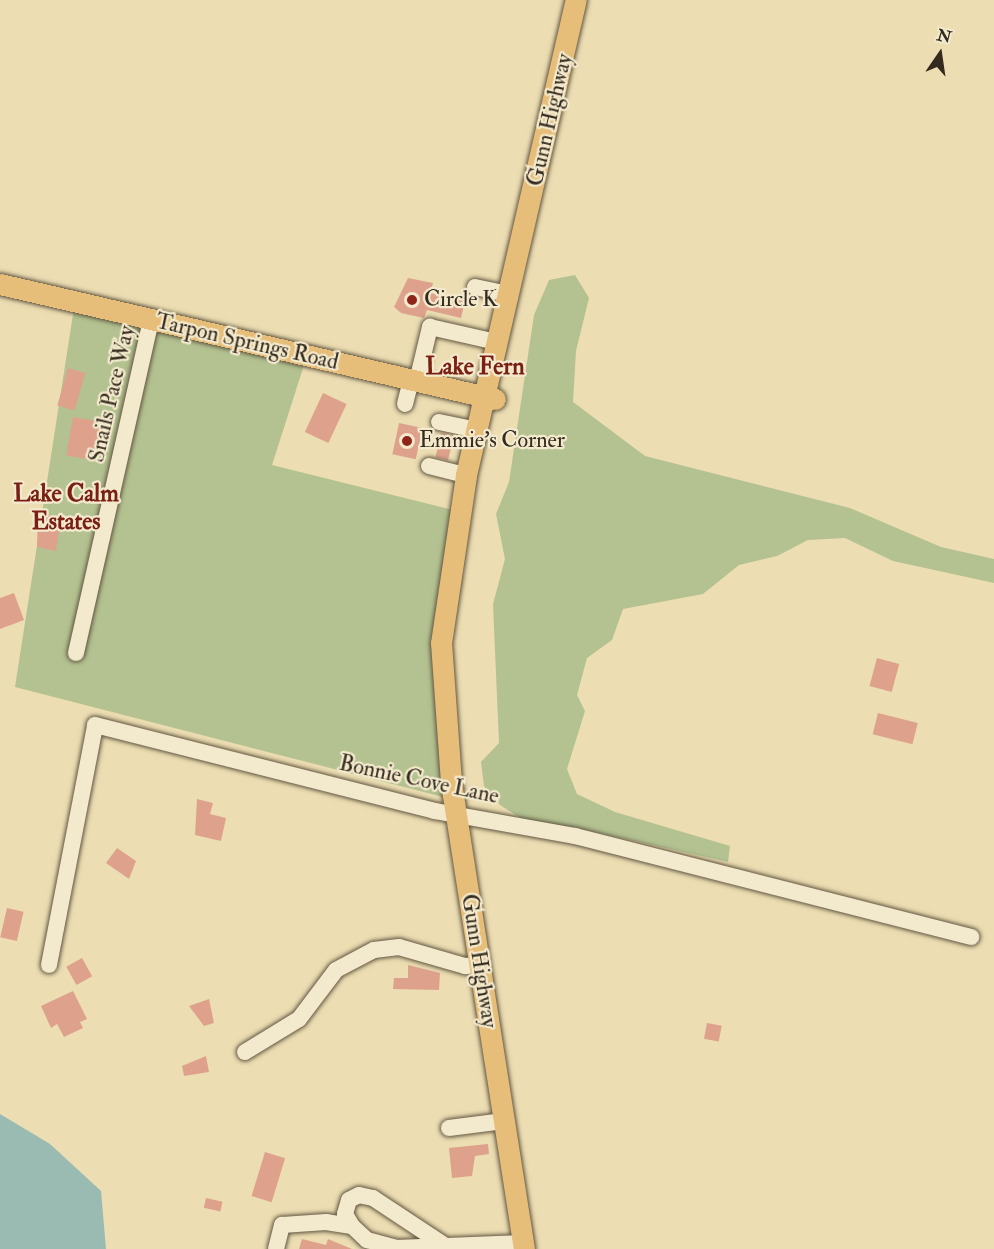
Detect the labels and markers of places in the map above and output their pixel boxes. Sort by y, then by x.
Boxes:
place label: Circle K [424,287,498,313]
marker: Circle K [405,293,419,307]
place label: Emmie's Corner [419,428,565,454]
marker: Emmie's Corner [400,434,414,448]

